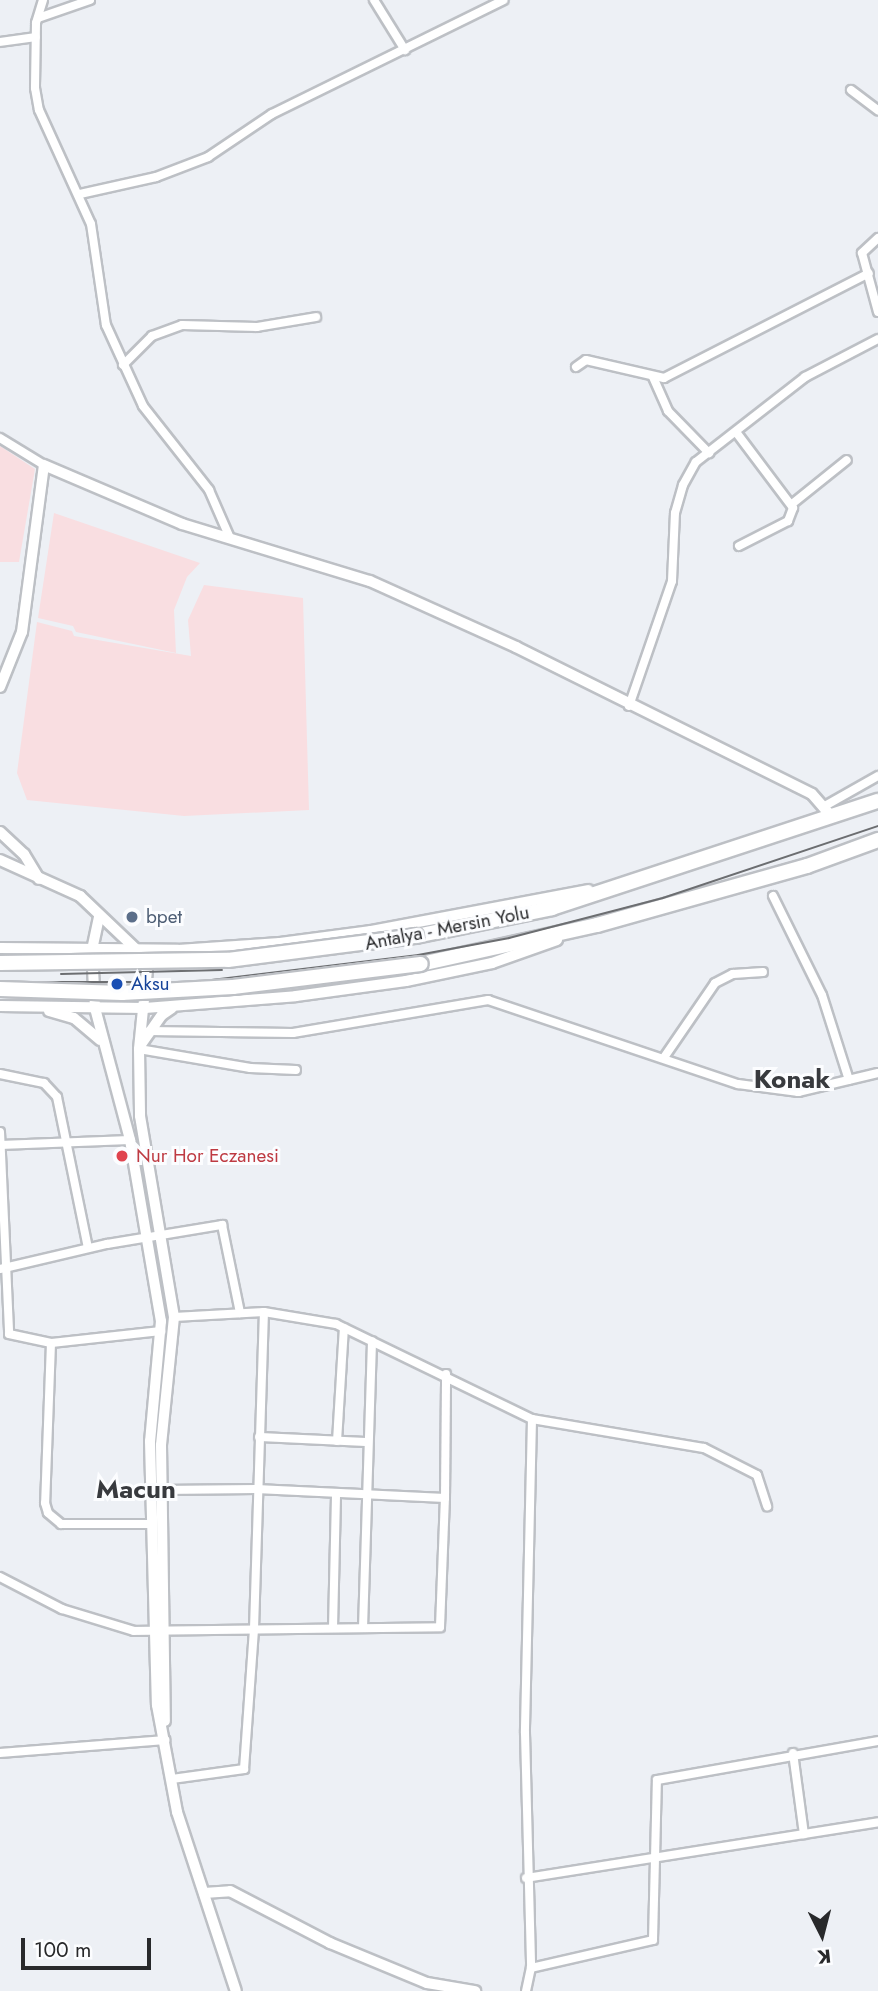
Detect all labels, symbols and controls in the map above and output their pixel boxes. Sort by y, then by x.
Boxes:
street label: Antalya - Mersin Yolu [363,901,531,955]
place label: bpet [146,906,182,928]
marker: bpet [124,909,140,925]
place label: Aksu [131,973,170,995]
marker: Aksu [109,976,125,992]
district label: Konak [754,1064,830,1096]
place label: Nur Hor Eczanesi [136,1145,279,1167]
marker: Nur Hor Eczanesi [114,1148,130,1164]
district label: Macun [96,1474,176,1506]
north arrow [787,1900,857,1970]
scale bar [24,1924,154,1968]
text: 100 m [34,1935,91,1965]
text: K [816,1942,832,1971]

